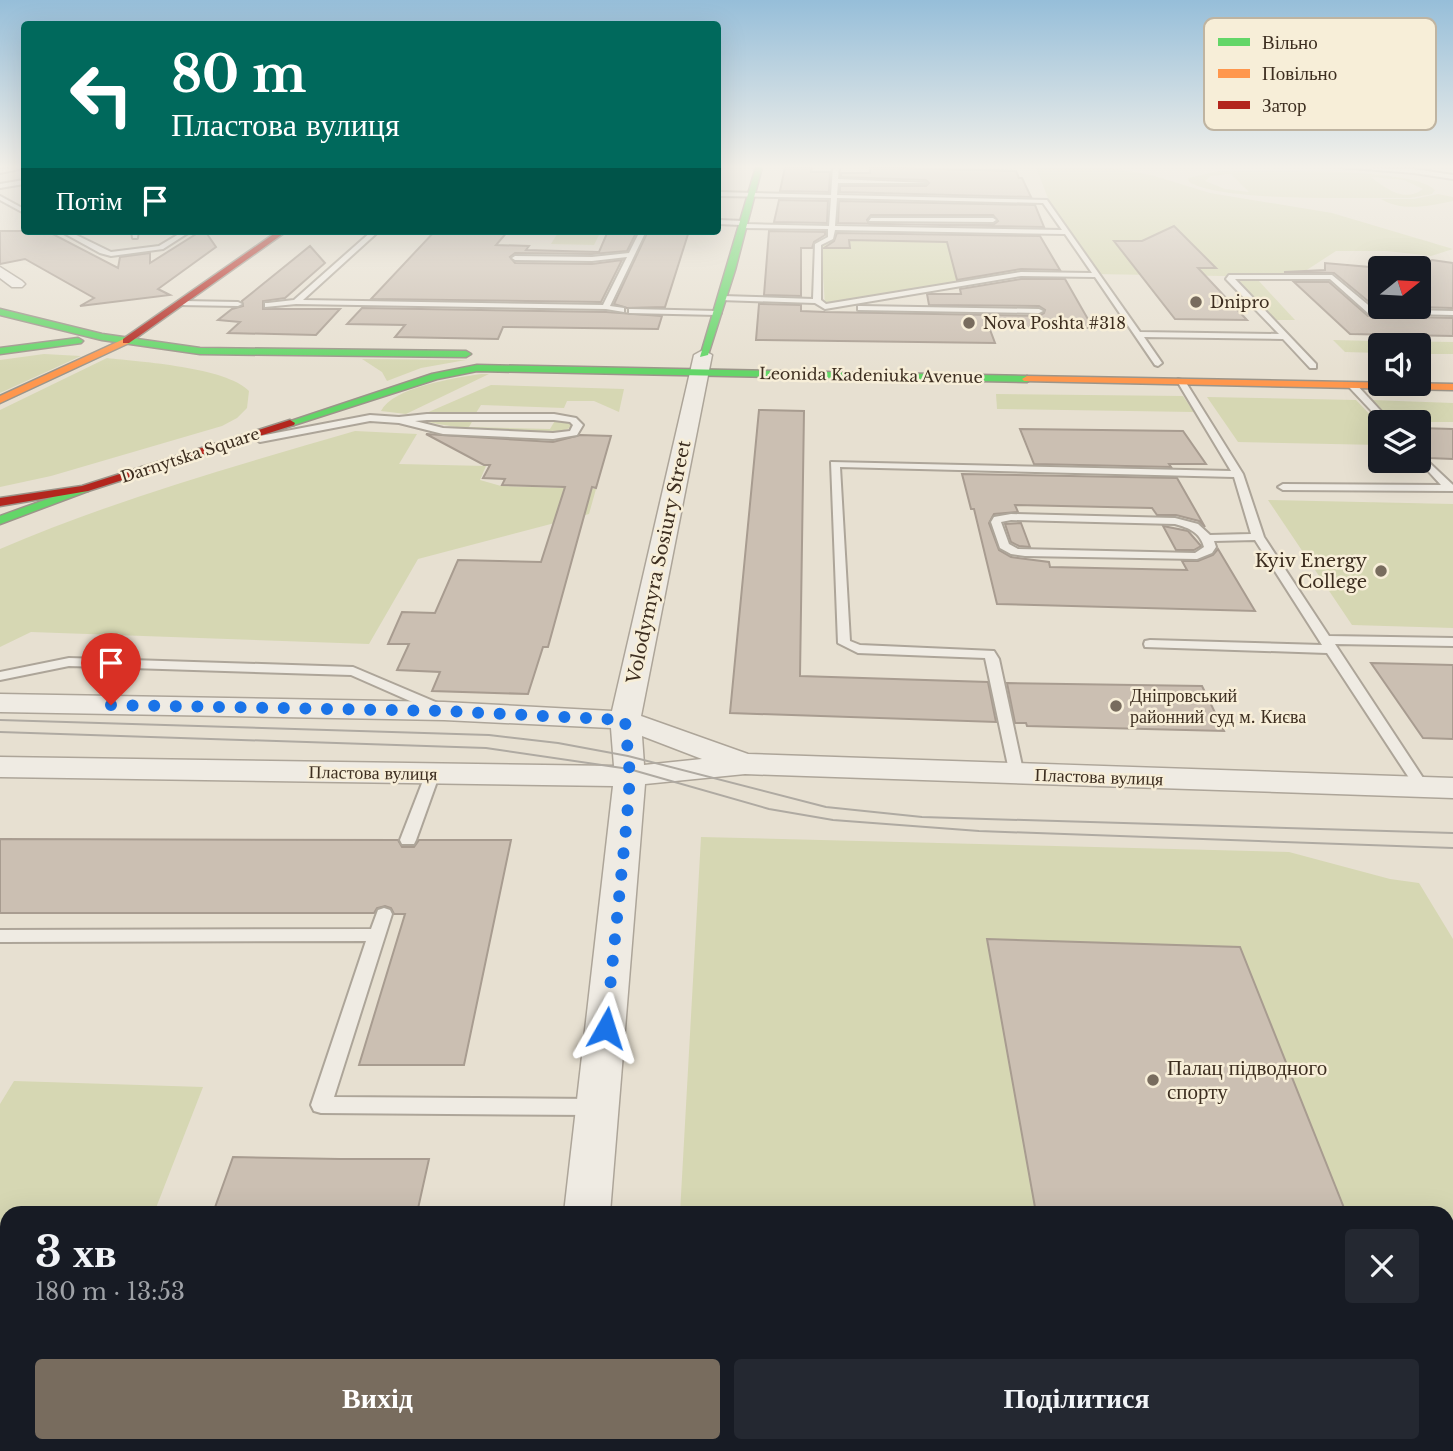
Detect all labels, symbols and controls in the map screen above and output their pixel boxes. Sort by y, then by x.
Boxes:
legend [1204,18,1436,130]
text: Вільно [1262,31,1318,54]
text: 80 m [171,44,306,105]
icon: left [56,49,147,140]
text: Повільно [1262,62,1337,85]
text: Затор [1262,94,1307,117]
text: Пластова вулиця [171,105,400,145]
icon: arrive [136,182,174,220]
text: Потім [56,185,122,217]
north arrow [1368,256,1432,318]
map controls [1368,256,1431,473]
place label: Dnipro [1210,292,1269,312]
marker: Dnipro [1188,294,1204,310]
place label: Nova Poshta #318 [983,313,1126,333]
marker: Nova Poshta #318 [961,315,977,331]
button: sound [1368,333,1431,396]
street label: Leonida Kadeniuka Avenue [759,363,983,387]
button: layers [1368,410,1431,473]
street label: Darnytska Square [118,423,262,487]
street label: Volodymyra Sosiury Street [622,438,696,687]
place label: Kyiv Energy College [1255,550,1367,593]
marker: Kyiv Energy College [1373,563,1389,579]
pin [81,633,141,705]
icon: arrive [92,644,130,682]
place label: Дніпровський районний суд м. Києва [1130,685,1306,728]
marker: Дніпровський районний суд м. Києва [1108,698,1124,714]
street label: Пластова вулиця [308,761,438,785]
street label: Пластова вулиця [1034,764,1164,790]
position arrow [569,991,643,1065]
place label: Палац підводного спорту [1167,1055,1327,1105]
marker: Палац підводного спорту [1145,1072,1161,1088]
text: 3 хв [35,1226,117,1278]
button: close [1345,1229,1419,1303]
text: 180 m · 13:53 [35,1278,185,1306]
button: Вихід [35,1359,720,1439]
button: Поділитися [734,1359,1419,1439]

